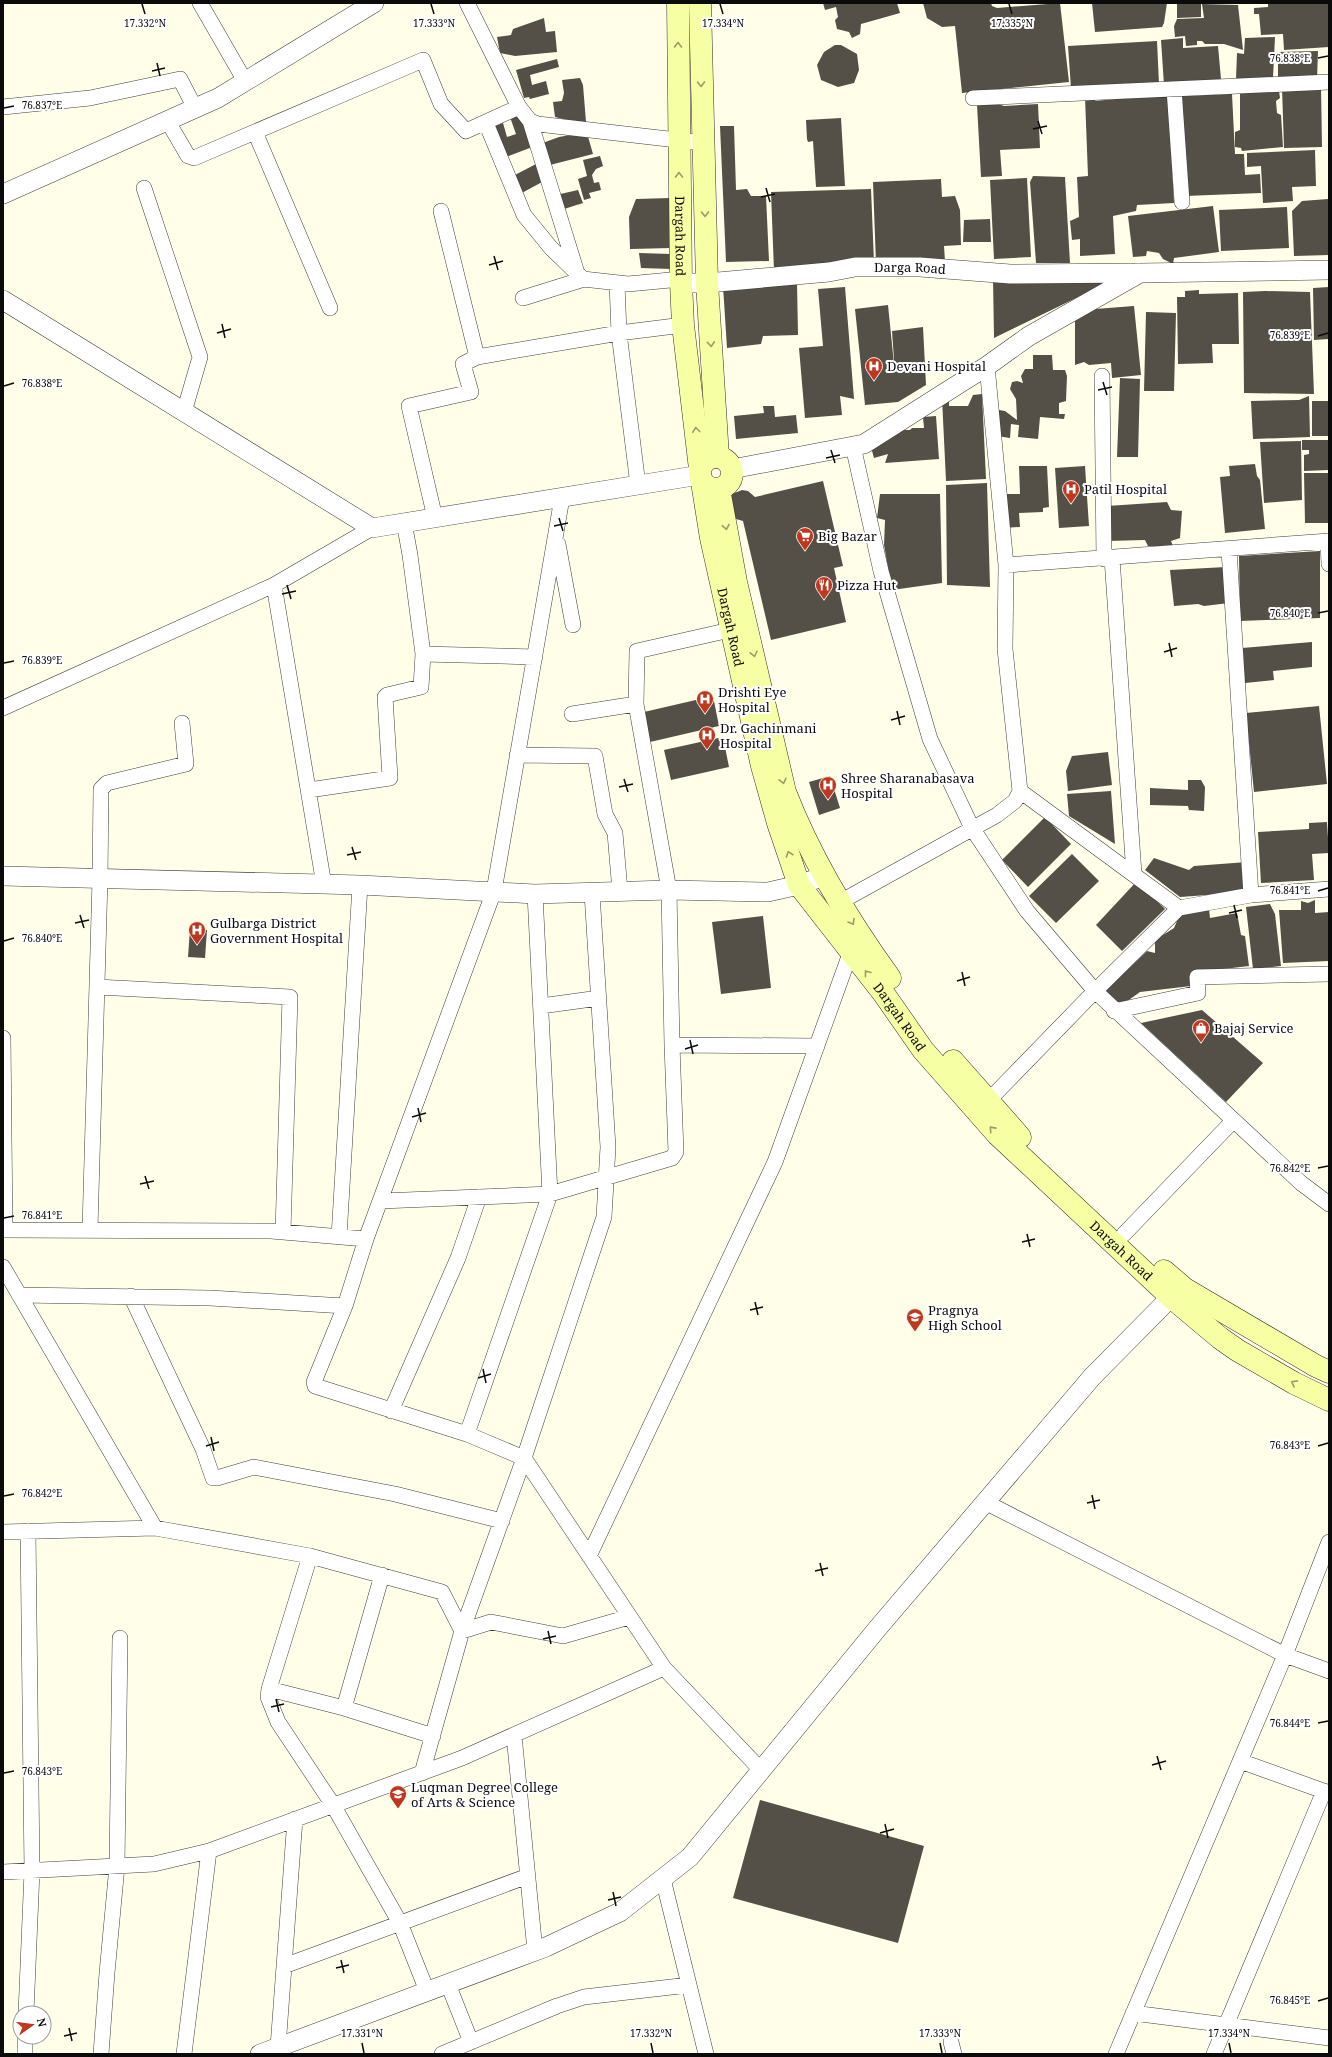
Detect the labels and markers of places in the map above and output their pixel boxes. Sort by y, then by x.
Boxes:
hospital icon: Devani Hospital [864,356,884,381]
place label: Devani Hospital [887,357,986,375]
hospital icon: Patil Hospital [1061,479,1081,504]
place label: Patil Hospital [1084,480,1167,498]
supermarket icon: Big Bazar [795,526,815,551]
place label: Big Bazar [818,527,877,545]
restaurant icon: Pizza Hut [814,575,834,600]
place label: Pizza Hut [837,576,897,594]
place label: Drishti Eye Hospital [718,683,786,716]
hospital icon: Drishti Eye Hospital [695,689,715,714]
place label: Dr. Gachinmani Hospital [720,719,816,752]
hospital icon: Dr. Gachinmani Hospital [697,725,717,750]
place label: Shree Sharanabasava Hospital [841,769,975,802]
hospital icon: Shree Sharanabasava Hospital [818,775,838,800]
place label: Gulbarga District Government Hospital [210,914,343,947]
hospital icon: Gulbarga District Government Hospital [187,920,207,945]
shop icon: Bajaj Service [1191,1018,1211,1043]
place label: Bajaj Service [1214,1019,1294,1037]
place label: Pragnya High School [928,1301,1002,1334]
school or university icon: Pragnya High School [905,1307,925,1332]
place label: Luqman Degree College of Arts & Science [411,1778,558,1811]
school or university icon: Luqman Degree College of Arts & Science [388,1784,408,1809]

